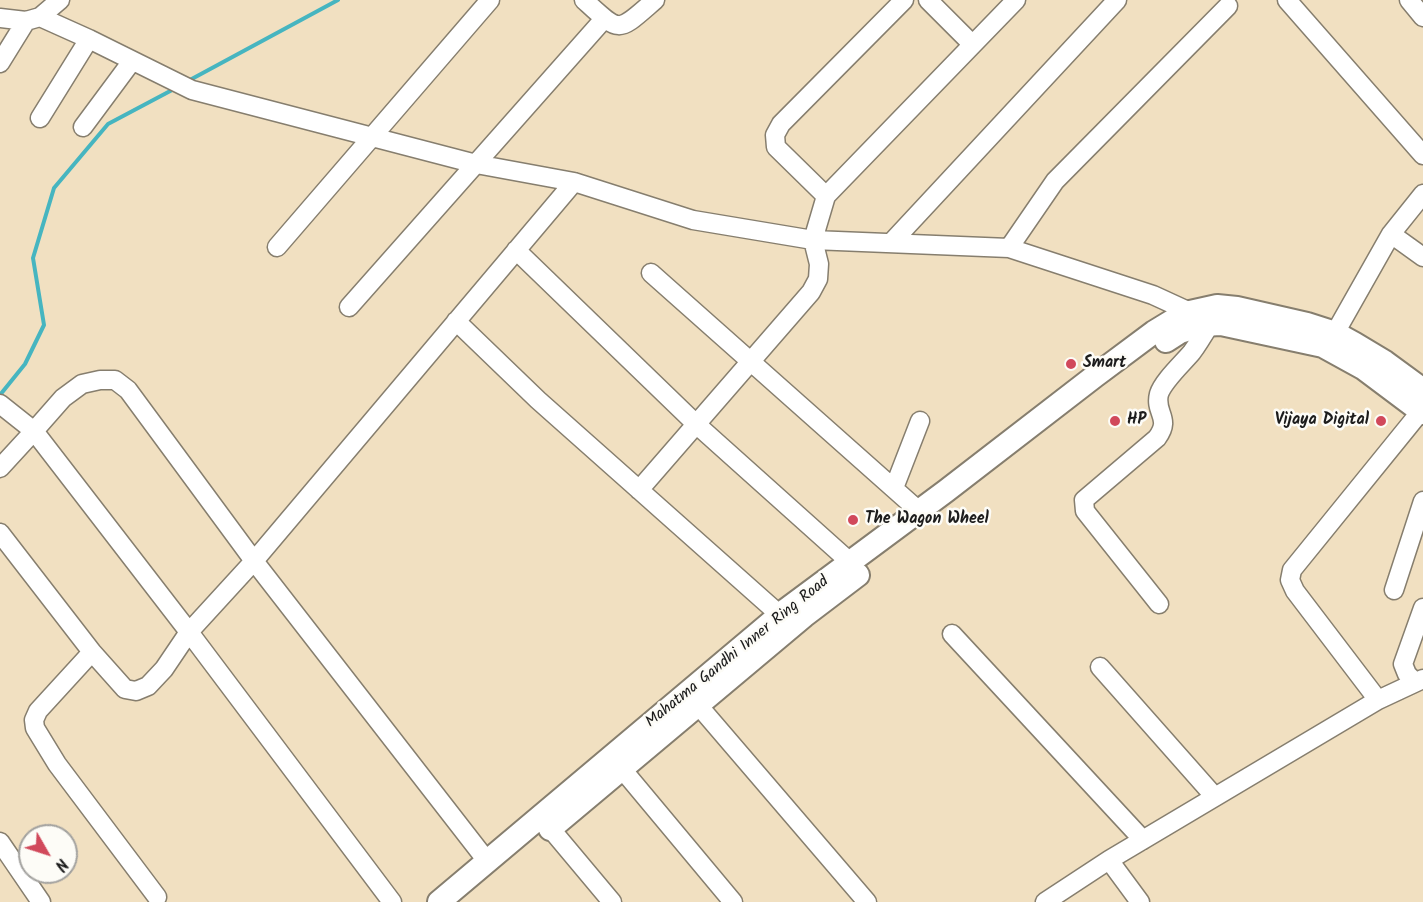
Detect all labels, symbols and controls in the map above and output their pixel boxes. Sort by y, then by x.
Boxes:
place label: Smart [1083,354,1126,374]
marker: Smart [1064,357,1078,371]
place label: HP [1127,411,1146,431]
place label: Vijaya Digital [1275,411,1369,431]
marker: HP [1108,414,1122,428]
marker: Vijaya Digital [1374,414,1388,428]
place label: The Wagon Wheel [865,510,989,530]
marker: The Wagon Wheel [846,513,860,527]
street label: Mahatma Gandhi Inner Ring Road [642,573,834,733]
north arrow [18,824,78,884]
text: N [48,853,74,876]

